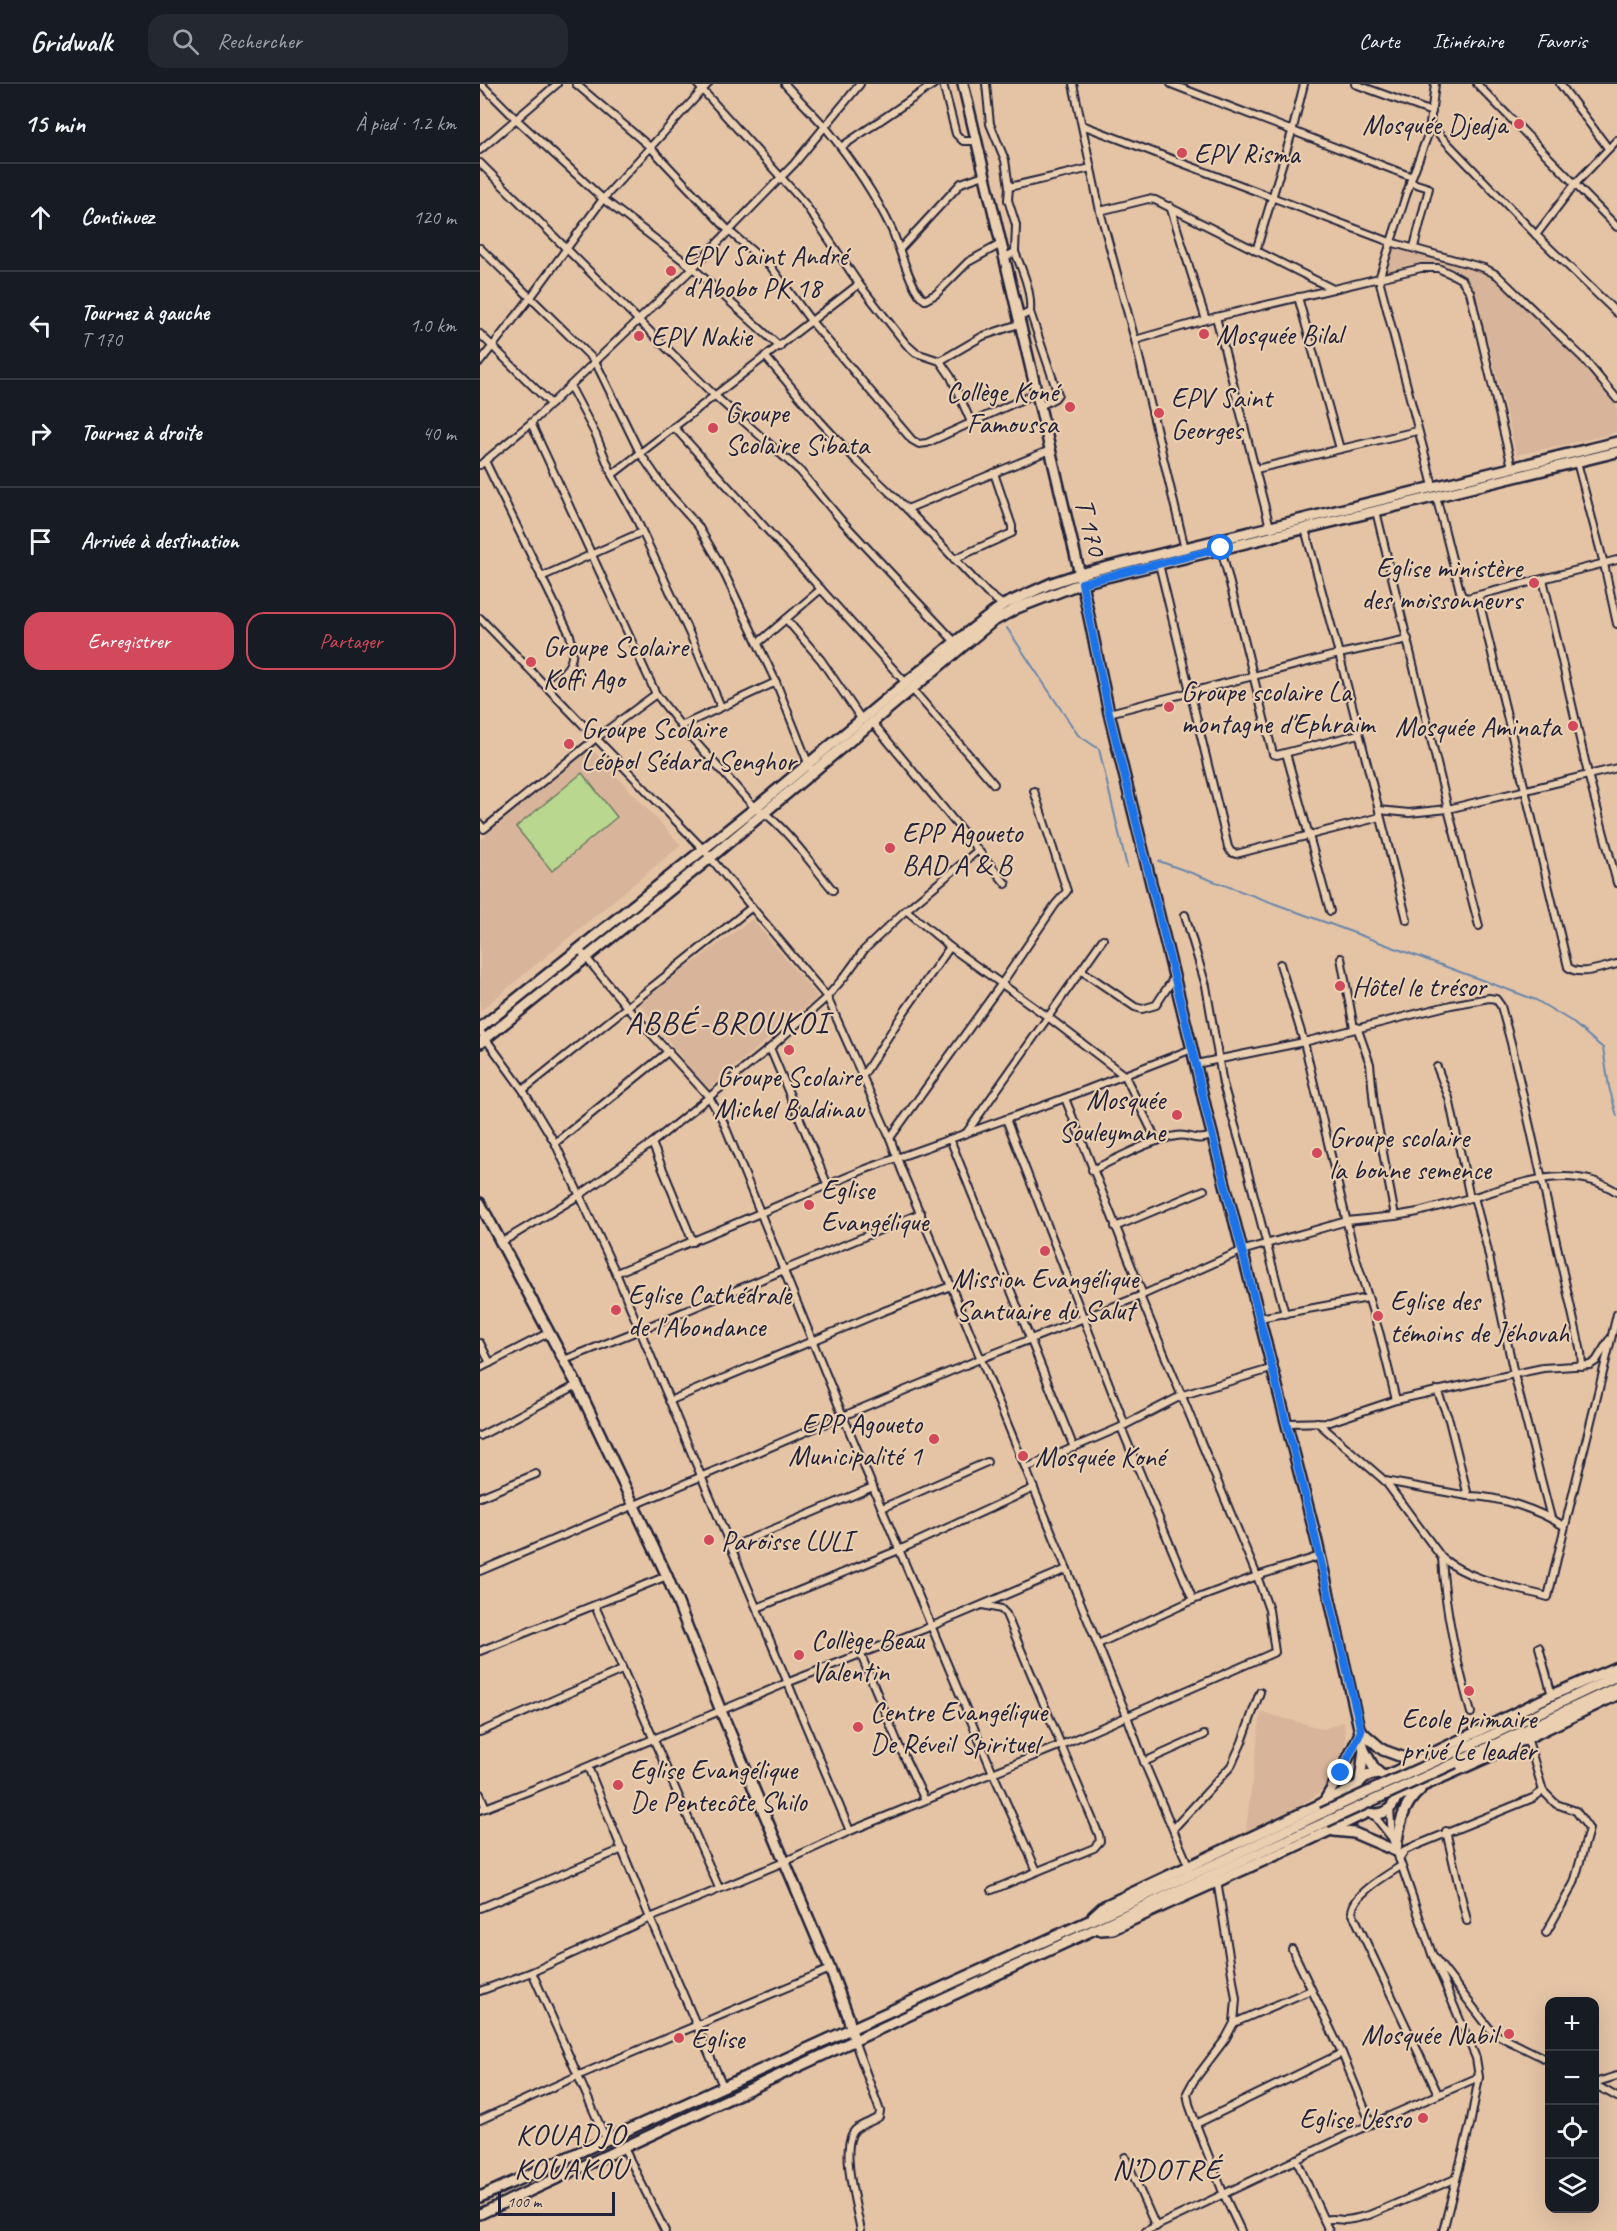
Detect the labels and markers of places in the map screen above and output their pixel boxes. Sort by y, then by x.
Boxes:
place label: Mosquée Djedja [1362,107,1510,142]
marker: Mosquée Djedja [1512,117,1526,131]
place label: EPV Risma [1194,136,1301,171]
marker: EPV Risma [1175,146,1189,160]
place label: EPV Saint André d'Abobo PK 18 [683,238,851,305]
marker: EPV Saint André d'Abobo PK 18 [664,264,678,278]
place label: Mosquée Bilal [1216,317,1347,352]
place label: EPV Nakie [651,319,754,354]
marker: Mosquée Bilal [1197,327,1211,341]
marker: EPV Nakie [632,329,646,343]
place label: Collège Koné Famoussa [946,374,1062,441]
place label: EPV Saint Georges [1171,380,1274,447]
place label: Groupe Scolaire Sibata [725,395,871,462]
marker: Collège Koné Famoussa [1063,400,1077,414]
marker: EPV Saint Georges [1152,406,1166,420]
marker: Groupe Scolaire Sibata [706,421,720,435]
place label: Eglise ministère des moissonneurs [1362,550,1524,617]
marker: Eglise ministère des moissonneurs [1527,576,1541,590]
place label: Groupe Scolaire Koffi Ago [543,629,690,696]
marker: Groupe Scolaire Koffi Ago [524,655,538,669]
place label: Groupe scolaire La montagne d'Ephraim [1181,674,1377,741]
marker: Groupe scolaire La montagne d'Ephraim [1162,700,1176,714]
place label: Mosquée Aminata [1395,709,1563,744]
place label: Groupe Scolaire Léopol Sédard Senghor [581,711,799,778]
marker: Mosquée Aminata [1566,719,1580,733]
marker: Groupe Scolaire Léopol Sédard Senghor [562,737,576,751]
place label: EPP Agoueto BAD A & B [902,815,1024,882]
marker: EPP Agoueto BAD A & B [883,841,897,855]
place label: Hôtel le trésor [1352,969,1488,1004]
marker: Hôtel le trésor [1333,979,1347,993]
marker: Groupe Scolaire Michel Baldinau [782,1043,796,1057]
place label: Groupe Scolaire Michel Baldinau [714,1059,866,1126]
place label: Mosquée Souleymane [1058,1082,1167,1149]
marker: Mosquée Souleymane [1170,1108,1184,1122]
place label: Groupe scolaire la bonne semence [1329,1120,1493,1187]
marker: Groupe scolaire la bonne semence [1310,1146,1324,1160]
place label: Eglise Evangélique [821,1172,930,1239]
marker: Eglise Evangélique [802,1198,816,1212]
marker: Mission Evangélique Santuaire du Salut [1038,1244,1052,1258]
place label: Mission Evangélique Santuaire du Salut [952,1261,1140,1328]
place label: Eglise Cathédrale de l'Abondance [628,1277,793,1344]
place label: Eglise des témoins de Jéhovah [1390,1283,1570,1350]
marker: Eglise Cathédrale de l'Abondance [609,1303,623,1317]
marker: Eglise des témoins de Jéhovah [1371,1309,1385,1323]
place label: EPP Agoueto Municipalité 1 [788,1406,924,1473]
marker: EPP Agoueto Municipalité 1 [927,1432,941,1446]
place label: Mosquée Koné [1035,1439,1169,1474]
marker: Mosquée Koné [1016,1449,1030,1463]
place label: Paroisse LULI [721,1523,858,1558]
marker: Paroisse LULI [702,1533,716,1547]
place label: Collège Beau Valentin [811,1622,926,1689]
marker: Collège Beau Valentin [792,1648,806,1662]
marker: Ecole primaire privé Le leader [1462,1684,1476,1698]
place label: Centre Evangélique De Réveil Spirituel [870,1694,1049,1761]
place label: Ecole primaire privé Le leader [1402,1701,1538,1768]
marker: Centre Evangélique De Réveil Spirituel [851,1720,865,1734]
place label: Eglise Evangélique De Pentecôte Shilo [630,1752,809,1819]
marker: Eglise Evangélique De Pentecôte Shilo [611,1778,625,1792]
place label: Mosquée Nabil [1361,2017,1502,2052]
place label: Eglise [691,2021,746,2056]
marker: Mosquée Nabil [1502,2027,1516,2041]
marker: Eglise [672,2031,686,2045]
place label: Eglise Uesso [1299,2101,1413,2136]
marker: Eglise Uesso [1416,2111,1430,2125]

